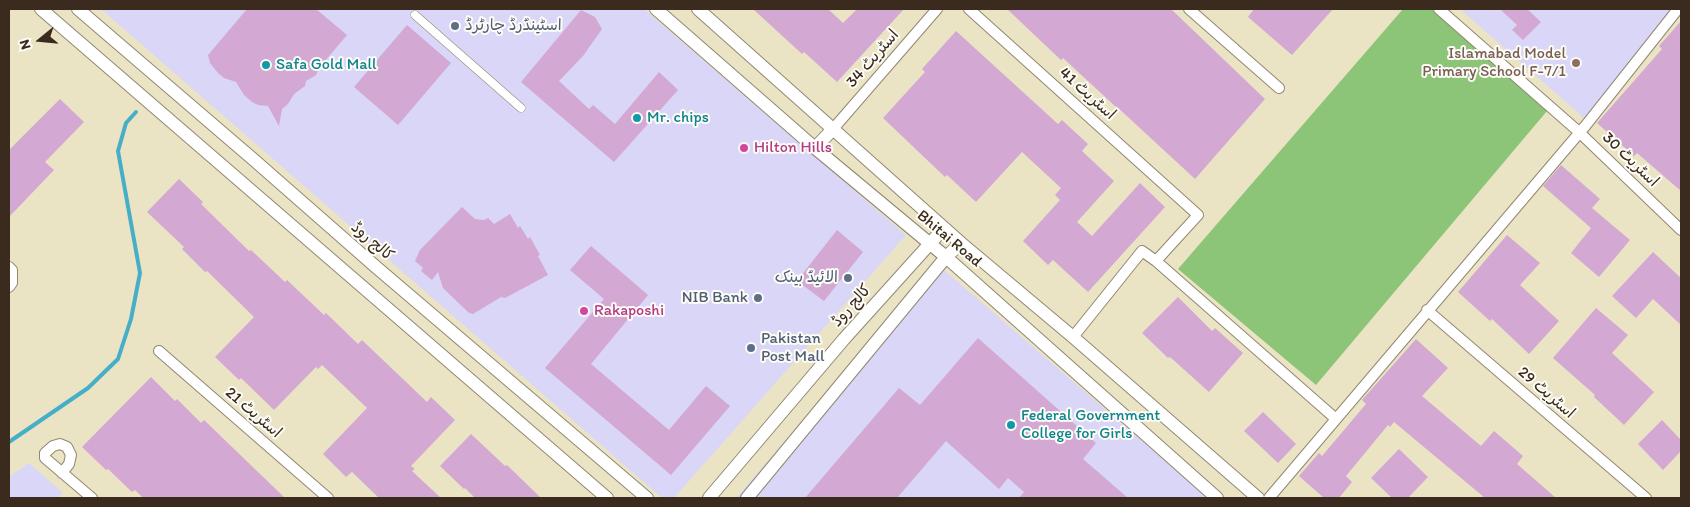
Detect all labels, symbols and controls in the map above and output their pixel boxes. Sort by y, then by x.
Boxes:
north arrow [15,15,65,65]
place label: اسٹینڈرڈ چارٹرڈ [465,16,562,36]
marker: اسٹینڈرڈ چارٹرڈ [449,20,461,32]
street label: اسٹریٹ 34 [843,26,903,92]
text: N [16,38,35,52]
place label: Islamabad Model Primary School F-7/1 [1422,44,1566,82]
place label: Safa Gold Mall [276,55,377,75]
marker: Islamabad Model Primary School F-7/1 [1570,57,1582,69]
marker: Safa Gold Mall [260,59,272,71]
street label: اسٹریٹ 41 [1055,64,1119,124]
place label: Mr. chips [647,108,709,128]
marker: Mr. chips [631,112,643,124]
street label: اسٹریٹ 30 [1598,128,1662,192]
place label: Hilton Hills [754,138,832,158]
marker: Hilton Hills [738,142,750,154]
street label: Bhitai Road [913,206,985,272]
street label: کالج روڈ [347,218,397,266]
place label: الائیڈ بینک [775,268,838,288]
marker: الائیڈ بینک [842,272,854,284]
street label: کالج روڈ [828,281,876,331]
place label: NIB Bank [682,288,748,308]
marker: NIB Bank [752,292,764,304]
place label: Rakaposhi [594,301,664,321]
marker: Rakaposhi [578,305,590,317]
place label: Pakistan Post Mall [761,329,825,367]
marker: Pakistan Post Mall [745,342,757,354]
street label: اسٹریٹ 29 [1514,363,1578,423]
street label: اسٹریٹ 21 [221,383,285,443]
place label: Federal Government College for Girls [1021,406,1160,444]
marker: Federal Government College for Girls [1005,419,1017,431]

